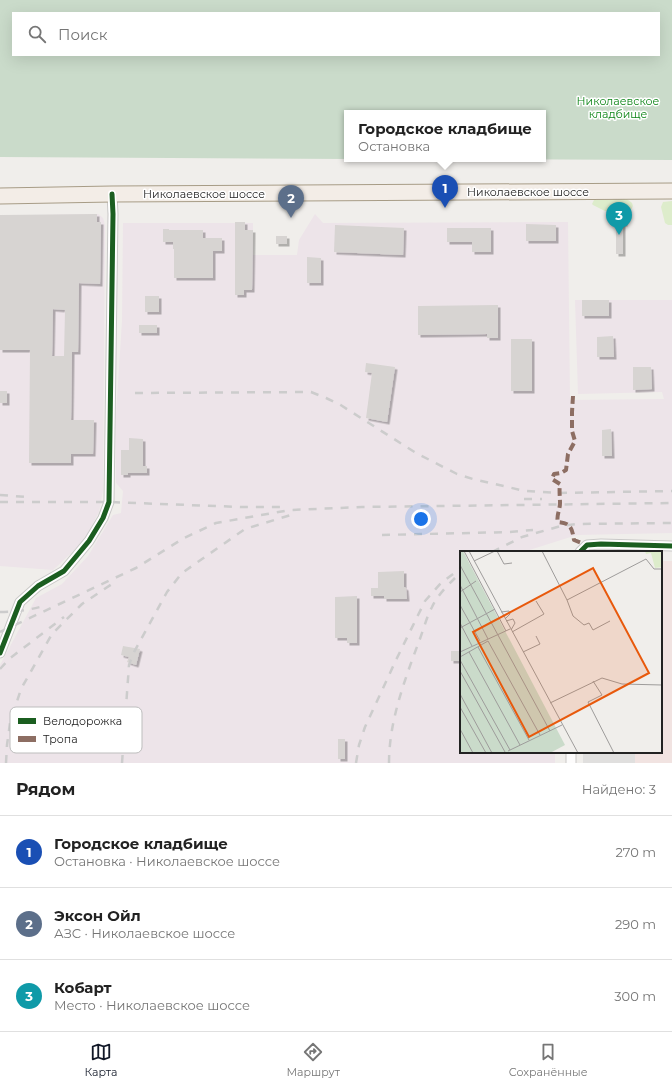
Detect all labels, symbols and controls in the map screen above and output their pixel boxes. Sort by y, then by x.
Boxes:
search box [12,12,660,56]
icon: search [26,23,48,45]
text: Поиск [58,25,107,44]
park label: Николаевское кладбище [577,94,660,121]
popup [344,110,546,162]
text: Городское кладбище [358,119,532,138]
text: Остановка [358,138,430,154]
pin: 1 [432,175,458,208]
pin: 2 [278,185,304,218]
street label: Николаевское шоссе [467,185,589,199]
street label: Николаевское шоссе [143,187,265,201]
pin: 3 [606,202,632,235]
your location [411,509,431,529]
inset map [460,551,662,753]
legend [10,707,142,753]
text: Велодорожка [43,714,122,728]
text: Тропа [43,732,78,746]
text: Рядом [16,779,75,799]
text: Найдено: 3 [582,781,656,797]
text: Городское кладбище [54,834,228,853]
text: 1 [26,844,32,860]
text: 270 m [615,844,656,860]
text: Остановка · Николаевское шоссе [54,853,280,869]
text: Эксон Ойл [54,906,141,925]
text: 2 [25,916,33,932]
text: 290 m [615,916,656,932]
text: АЗС · Николаевское шоссе [54,925,235,941]
text: Кобарт [54,978,112,997]
text: 3 [25,988,33,1004]
text: 300 m [614,988,656,1004]
text: Место · Николаевское шоссе [54,997,250,1013]
tab: Карта [84,1041,117,1079]
tab: Маршрут [286,1041,340,1079]
tab: Сохранённые [509,1041,588,1079]

